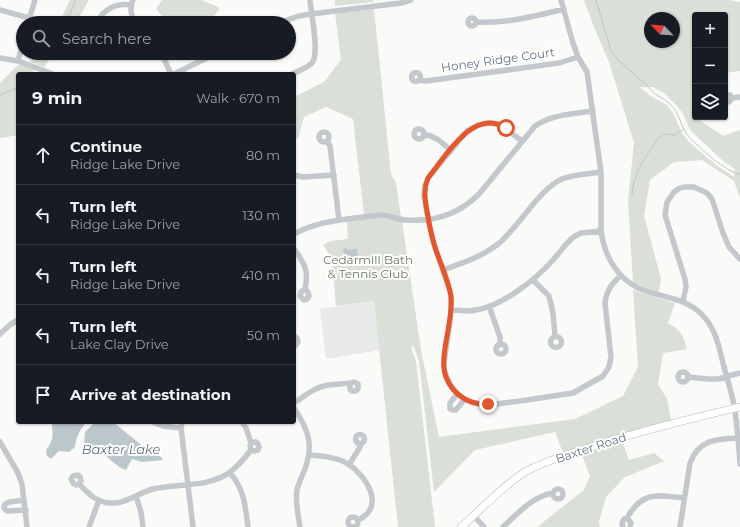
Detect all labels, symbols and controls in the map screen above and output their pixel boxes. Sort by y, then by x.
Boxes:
north arrow [644,12,680,48]
map controls [692,12,728,120]
button: + [692,12,728,48]
search box [16,16,296,60]
icon: search [30,27,52,49]
text: Search here [62,29,151,48]
street label: Honey Ridge Court [440,44,556,75]
button: − [692,48,728,84]
button: layers [692,84,728,120]
text: 9 min [32,88,82,108]
text: Walk · 670 m [196,90,280,106]
route start [497,119,515,137]
text: Continue [70,137,142,156]
icon: ahead [32,144,54,166]
text: 80 m [246,147,280,163]
text: Ridge Lake Drive [70,156,180,172]
text: Turn left [70,197,137,216]
icon: left [32,204,54,226]
text: 130 m [242,207,280,223]
text: Ridge Lake Drive [70,216,180,232]
park label: Cedarmill Bath & Tennis Club [323,252,413,281]
text: Turn left [70,257,137,276]
icon: left [32,264,54,286]
text: 410 m [241,267,280,283]
text: Ridge Lake Drive [70,276,180,292]
text: Turn left [70,317,137,336]
icon: left [32,324,54,346]
text: 50 m [247,327,280,343]
text: Lake Clay Drive [70,336,169,352]
icon: arrive [32,384,54,406]
text: Arrive at destination [70,385,231,404]
route end [479,395,497,413]
street label: Baxter Road [553,429,628,466]
water label: Baxter Lake [82,441,161,457]

